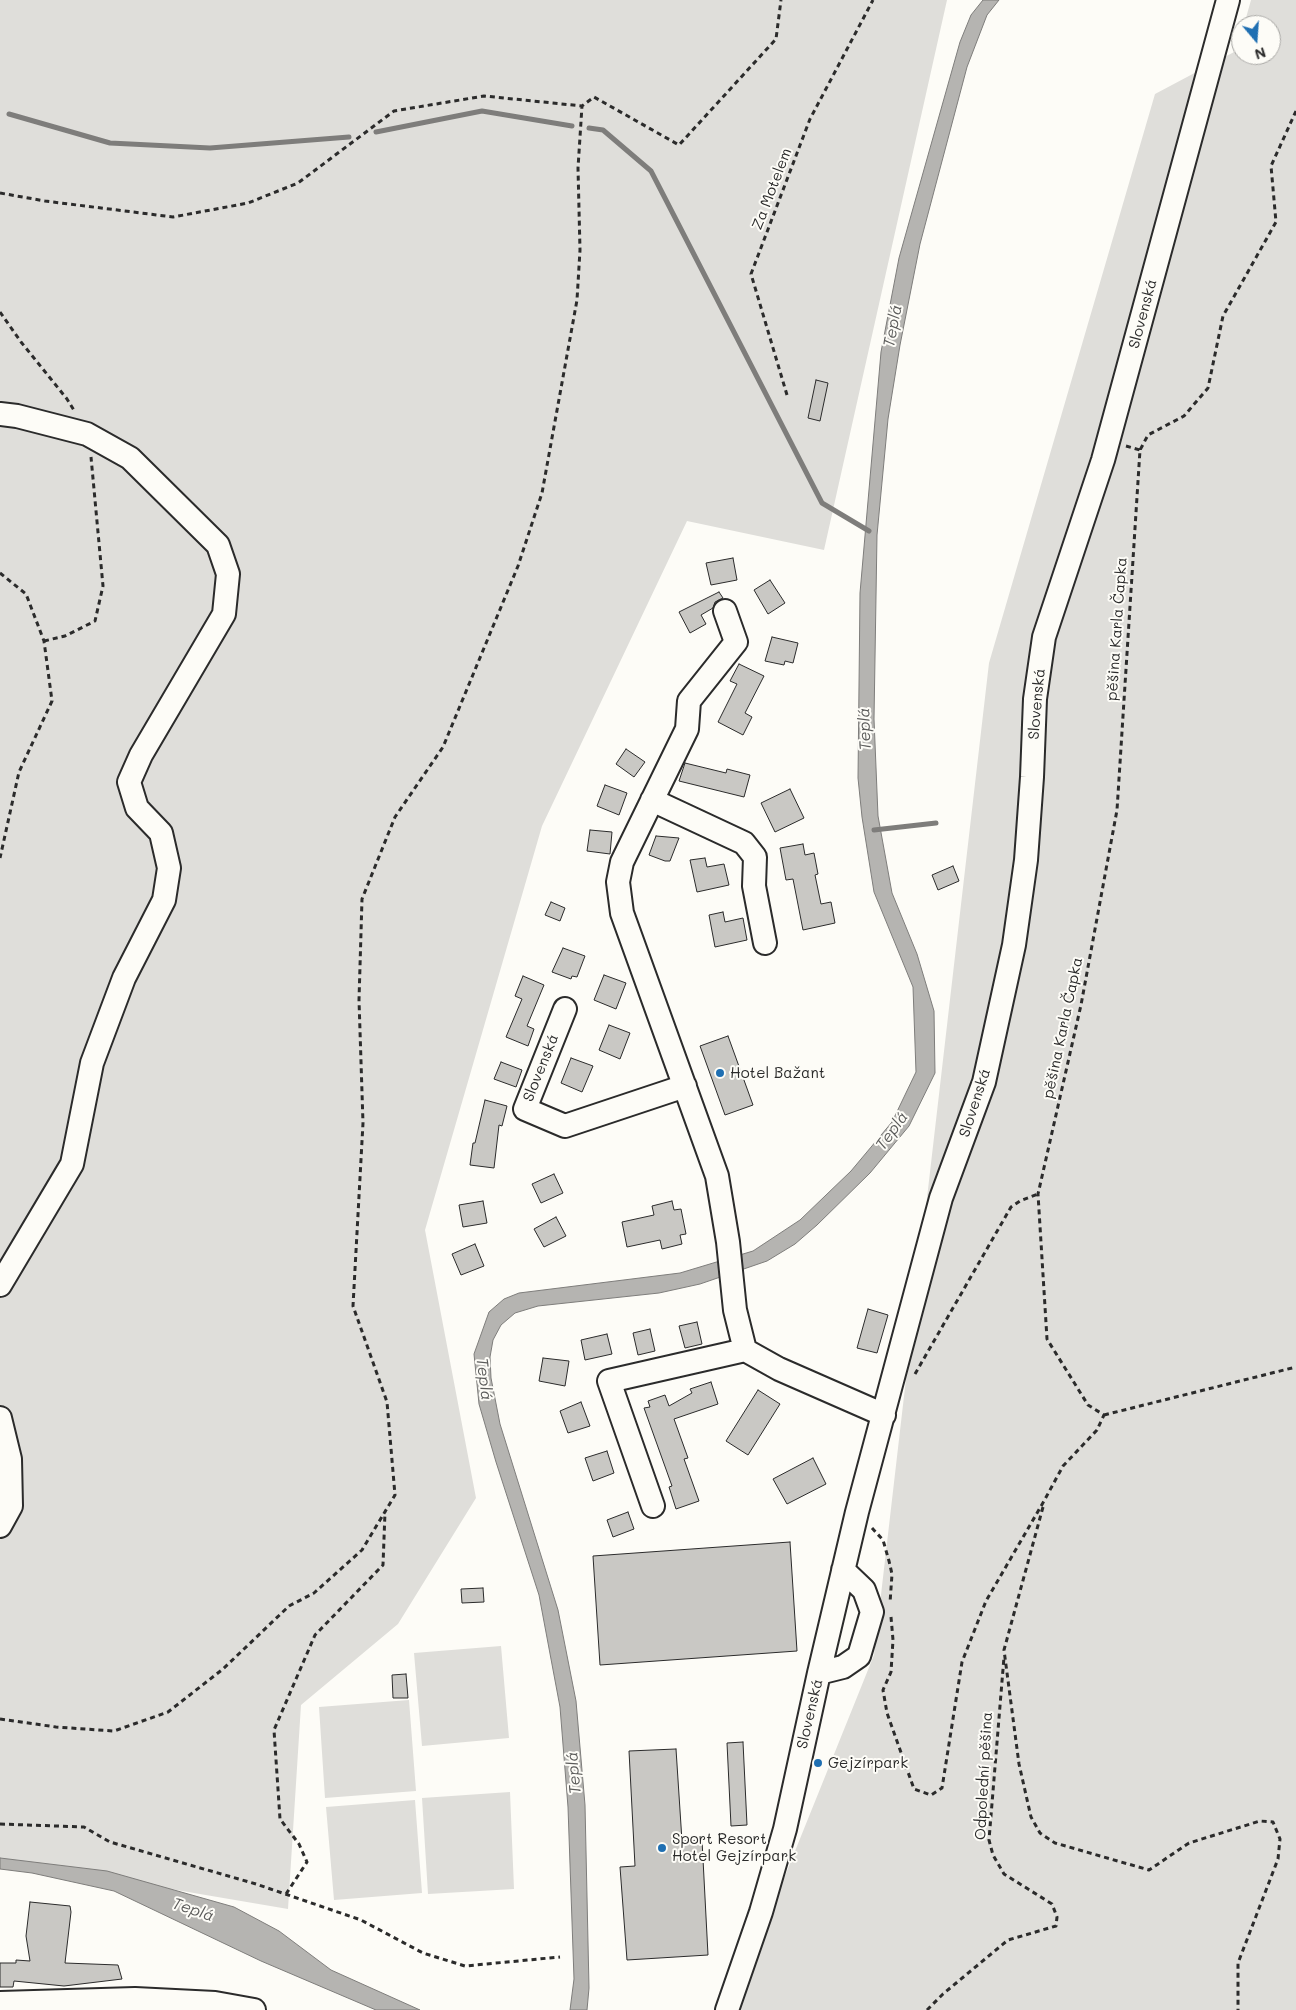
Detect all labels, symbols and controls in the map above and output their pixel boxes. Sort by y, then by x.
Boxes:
north arrow [1231,15,1281,65]
text: N [1252,43,1268,64]
street label: Za Motelem [748,146,796,232]
street label: Slovenská [1125,277,1161,351]
water label: Teplá [880,303,906,349]
street label: pěšina Karla Čapka [1103,557,1131,701]
street label: Slovenská [1025,668,1049,740]
water label: Teplá [855,707,875,751]
street label: pěšina Karla Čapka [1039,956,1087,1100]
street label: Slovenská [519,1032,563,1104]
place label: Hotel Bažant [730,1064,825,1082]
street label: Slovenská [955,1066,995,1140]
marker: Hotel Bažant [714,1067,726,1079]
water label: Teplá [872,1108,912,1154]
water label: Teplá [472,1357,496,1401]
street label: Slovenská [793,1677,827,1751]
street label: Odpolední pěšina [972,1711,996,1841]
water label: Teplá [563,1751,585,1795]
place label: Gejzírpark [828,1754,908,1772]
marker: Gejzírpark [812,1757,824,1769]
place label: Sport Resort Hotel Gejzírpark [672,1830,796,1865]
marker: Sport Resort Hotel Gejzírpark [656,1842,668,1854]
water label: Teplá [170,1894,216,1926]

